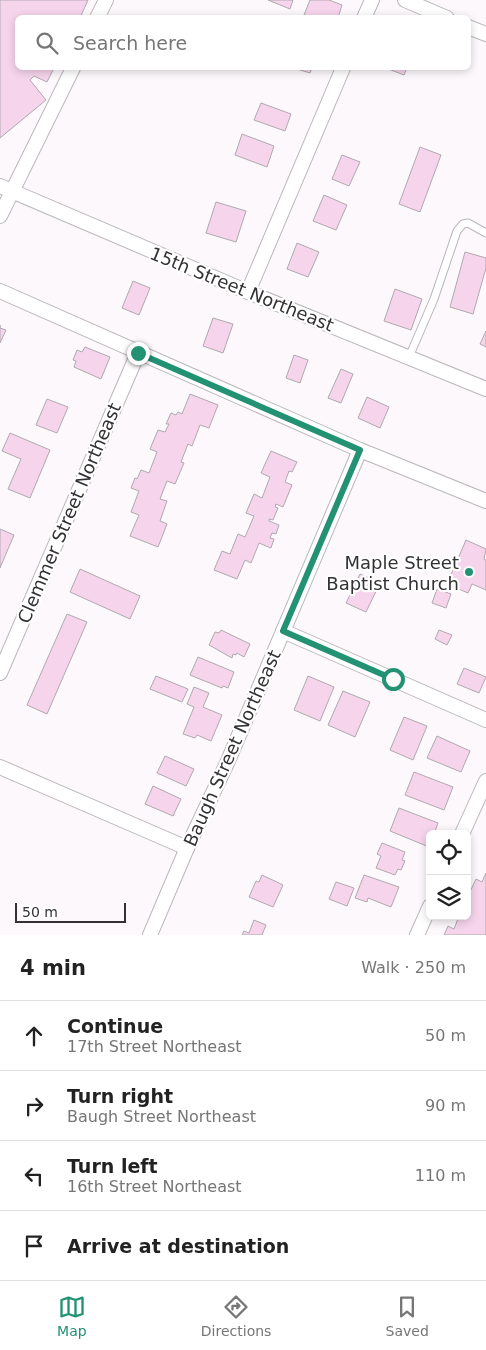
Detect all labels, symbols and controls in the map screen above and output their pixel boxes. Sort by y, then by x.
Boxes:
search box [15,15,471,70]
icon: search [33,29,61,57]
text: Search here [73,32,187,54]
street label: 15th Street Northeast [147,242,337,336]
route end [127,342,150,365]
street label: Clemmer Street Northeast [13,400,125,626]
place label: Maple Street Baptist Church [326,552,459,594]
marker: Maple Street Baptist Church [463,566,475,578]
street label: Baugh Street Northeast [179,647,285,849]
route start [382,668,405,691]
map controls [426,830,471,920]
button: locate [426,830,471,875]
button: layers [426,875,471,920]
scale bar [15,900,126,923]
text: 50 m [22,904,58,920]
text: 4 min [20,956,86,980]
text: Walk · 250 m [361,958,466,977]
text: Continue [67,1015,163,1037]
icon: ahead [20,1022,48,1050]
text: 50 m [425,1026,466,1045]
text: 17th Street Northeast [67,1037,242,1056]
text: Turn right [67,1085,173,1107]
icon: right [20,1092,48,1120]
text: 90 m [425,1096,466,1115]
text: Baugh Street Northeast [67,1107,256,1126]
text: Turn left [67,1155,158,1177]
icon: left [20,1162,48,1190]
text: 110 m [415,1166,466,1185]
text: 16th Street Northeast [67,1177,242,1196]
icon: arrive [20,1232,48,1260]
text: Arrive at destination [67,1235,289,1257]
tab: Map [57,1293,87,1339]
tab: Directions [201,1293,271,1339]
tab: Saved [386,1293,429,1339]

